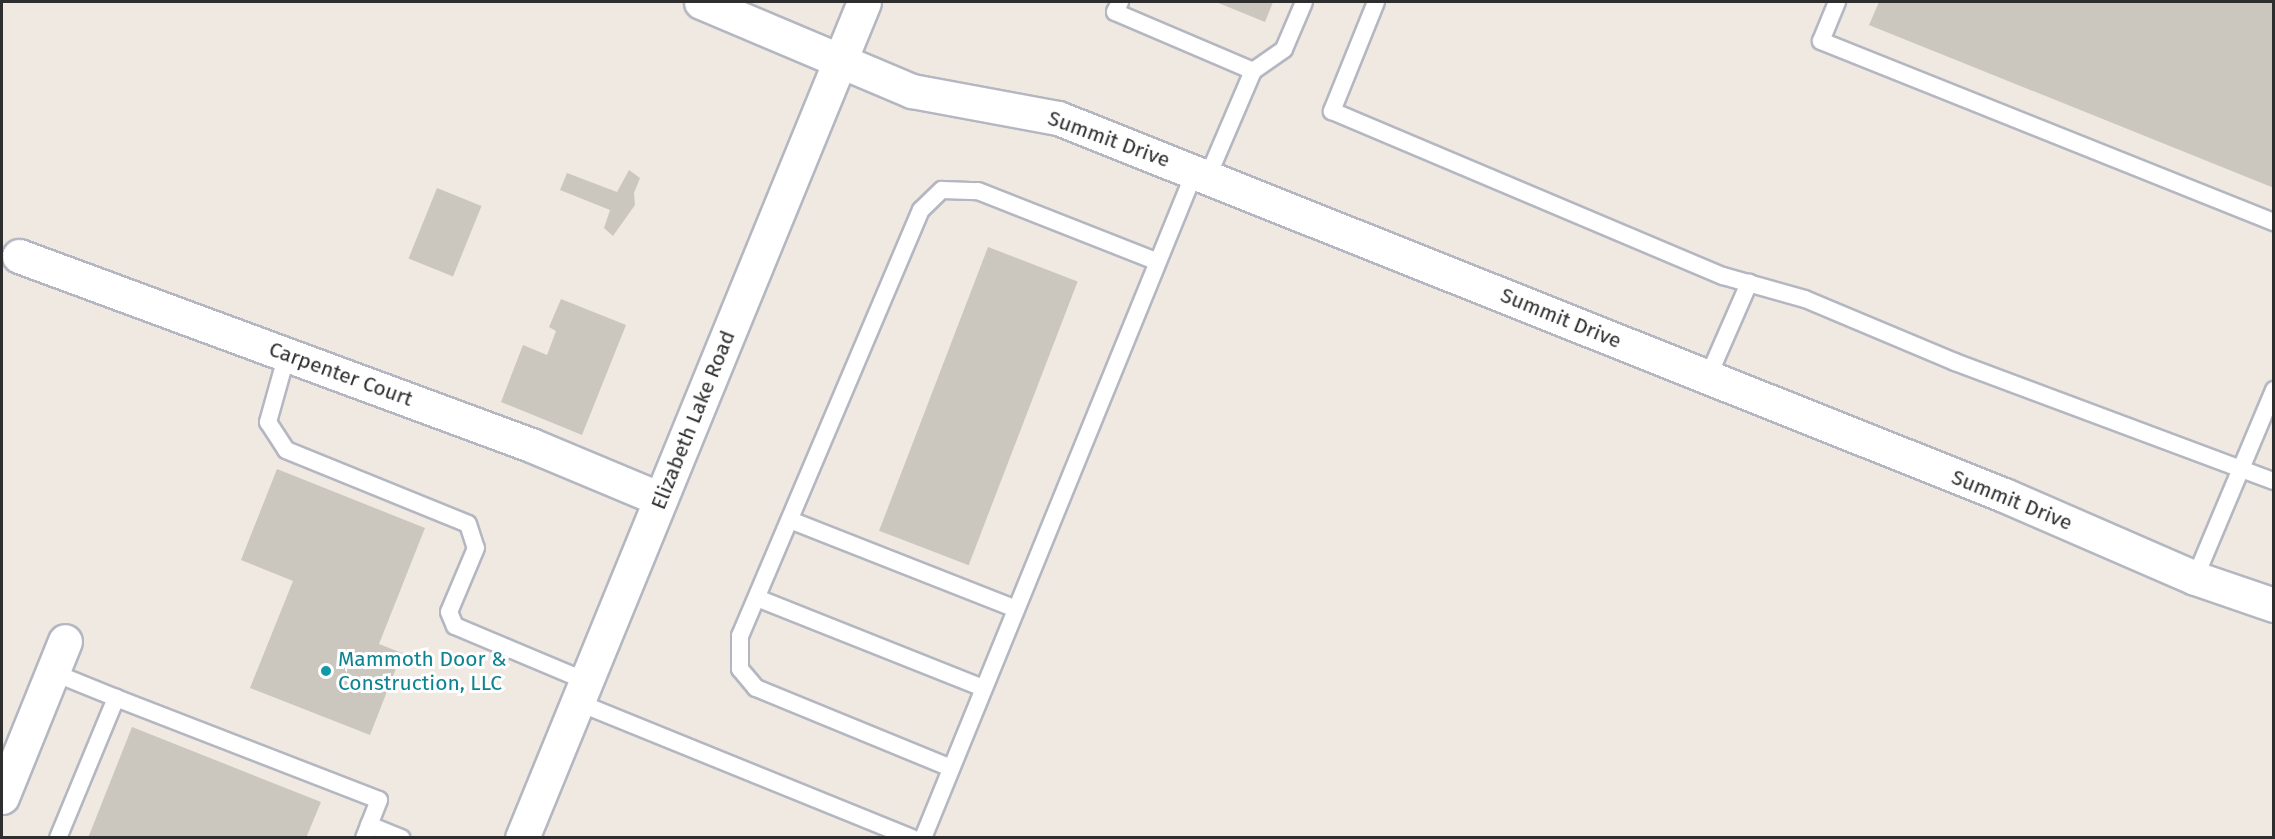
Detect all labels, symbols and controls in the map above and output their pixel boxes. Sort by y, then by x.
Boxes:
street label: Summit Drive [1045,105,1173,173]
street label: Summit Drive [1497,282,1625,354]
street label: Elizabeth Lake Road [646,327,740,513]
street label: Carpenter Court [266,336,416,412]
street label: Summit Drive [1948,464,2076,536]
place label: Mammoth Door & Construction, LLC [338,646,507,696]
marker: Mammoth Door & Construction, LLC [319,664,333,678]

